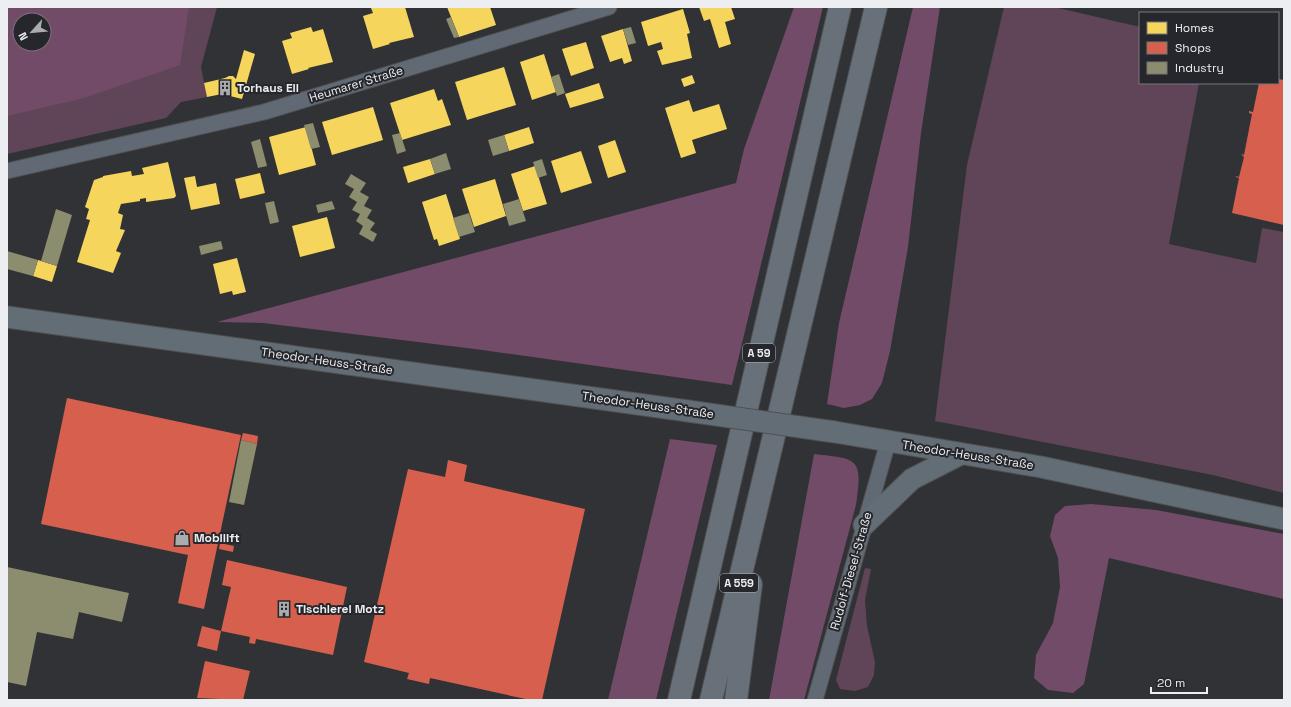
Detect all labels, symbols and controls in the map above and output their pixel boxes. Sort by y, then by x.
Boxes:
north arrow [12,12,52,52]
legend [1139,12,1279,84]
text: Homes [1175,20,1214,36]
text: N [15,30,31,43]
text: Shops [1175,40,1211,56]
text: Industry [1175,60,1224,76]
street label: Heumarer Straße [307,62,405,106]
building icon: Torhaus Eil [216,79,234,97]
place label: Torhaus Eil [237,80,299,96]
street label: Theodor-Heuss-Straße [260,344,394,378]
road number: A 59 [743,344,775,362]
street label: Theodor-Heuss-Straße [581,388,715,422]
street label: Theodor-Heuss-Straße [901,437,1035,473]
street label: Rudolf-Diesel-Straße [826,510,876,632]
shop icon: Mobilift [173,529,191,547]
place label: Mobilift [194,530,240,546]
road number: A 559 [720,574,758,592]
building icon: Tischlerei Motz [275,600,293,618]
place label: Tischlerei Motz [296,601,384,617]
scale bar [1151,669,1207,695]
text: 20 m [1157,675,1185,691]

